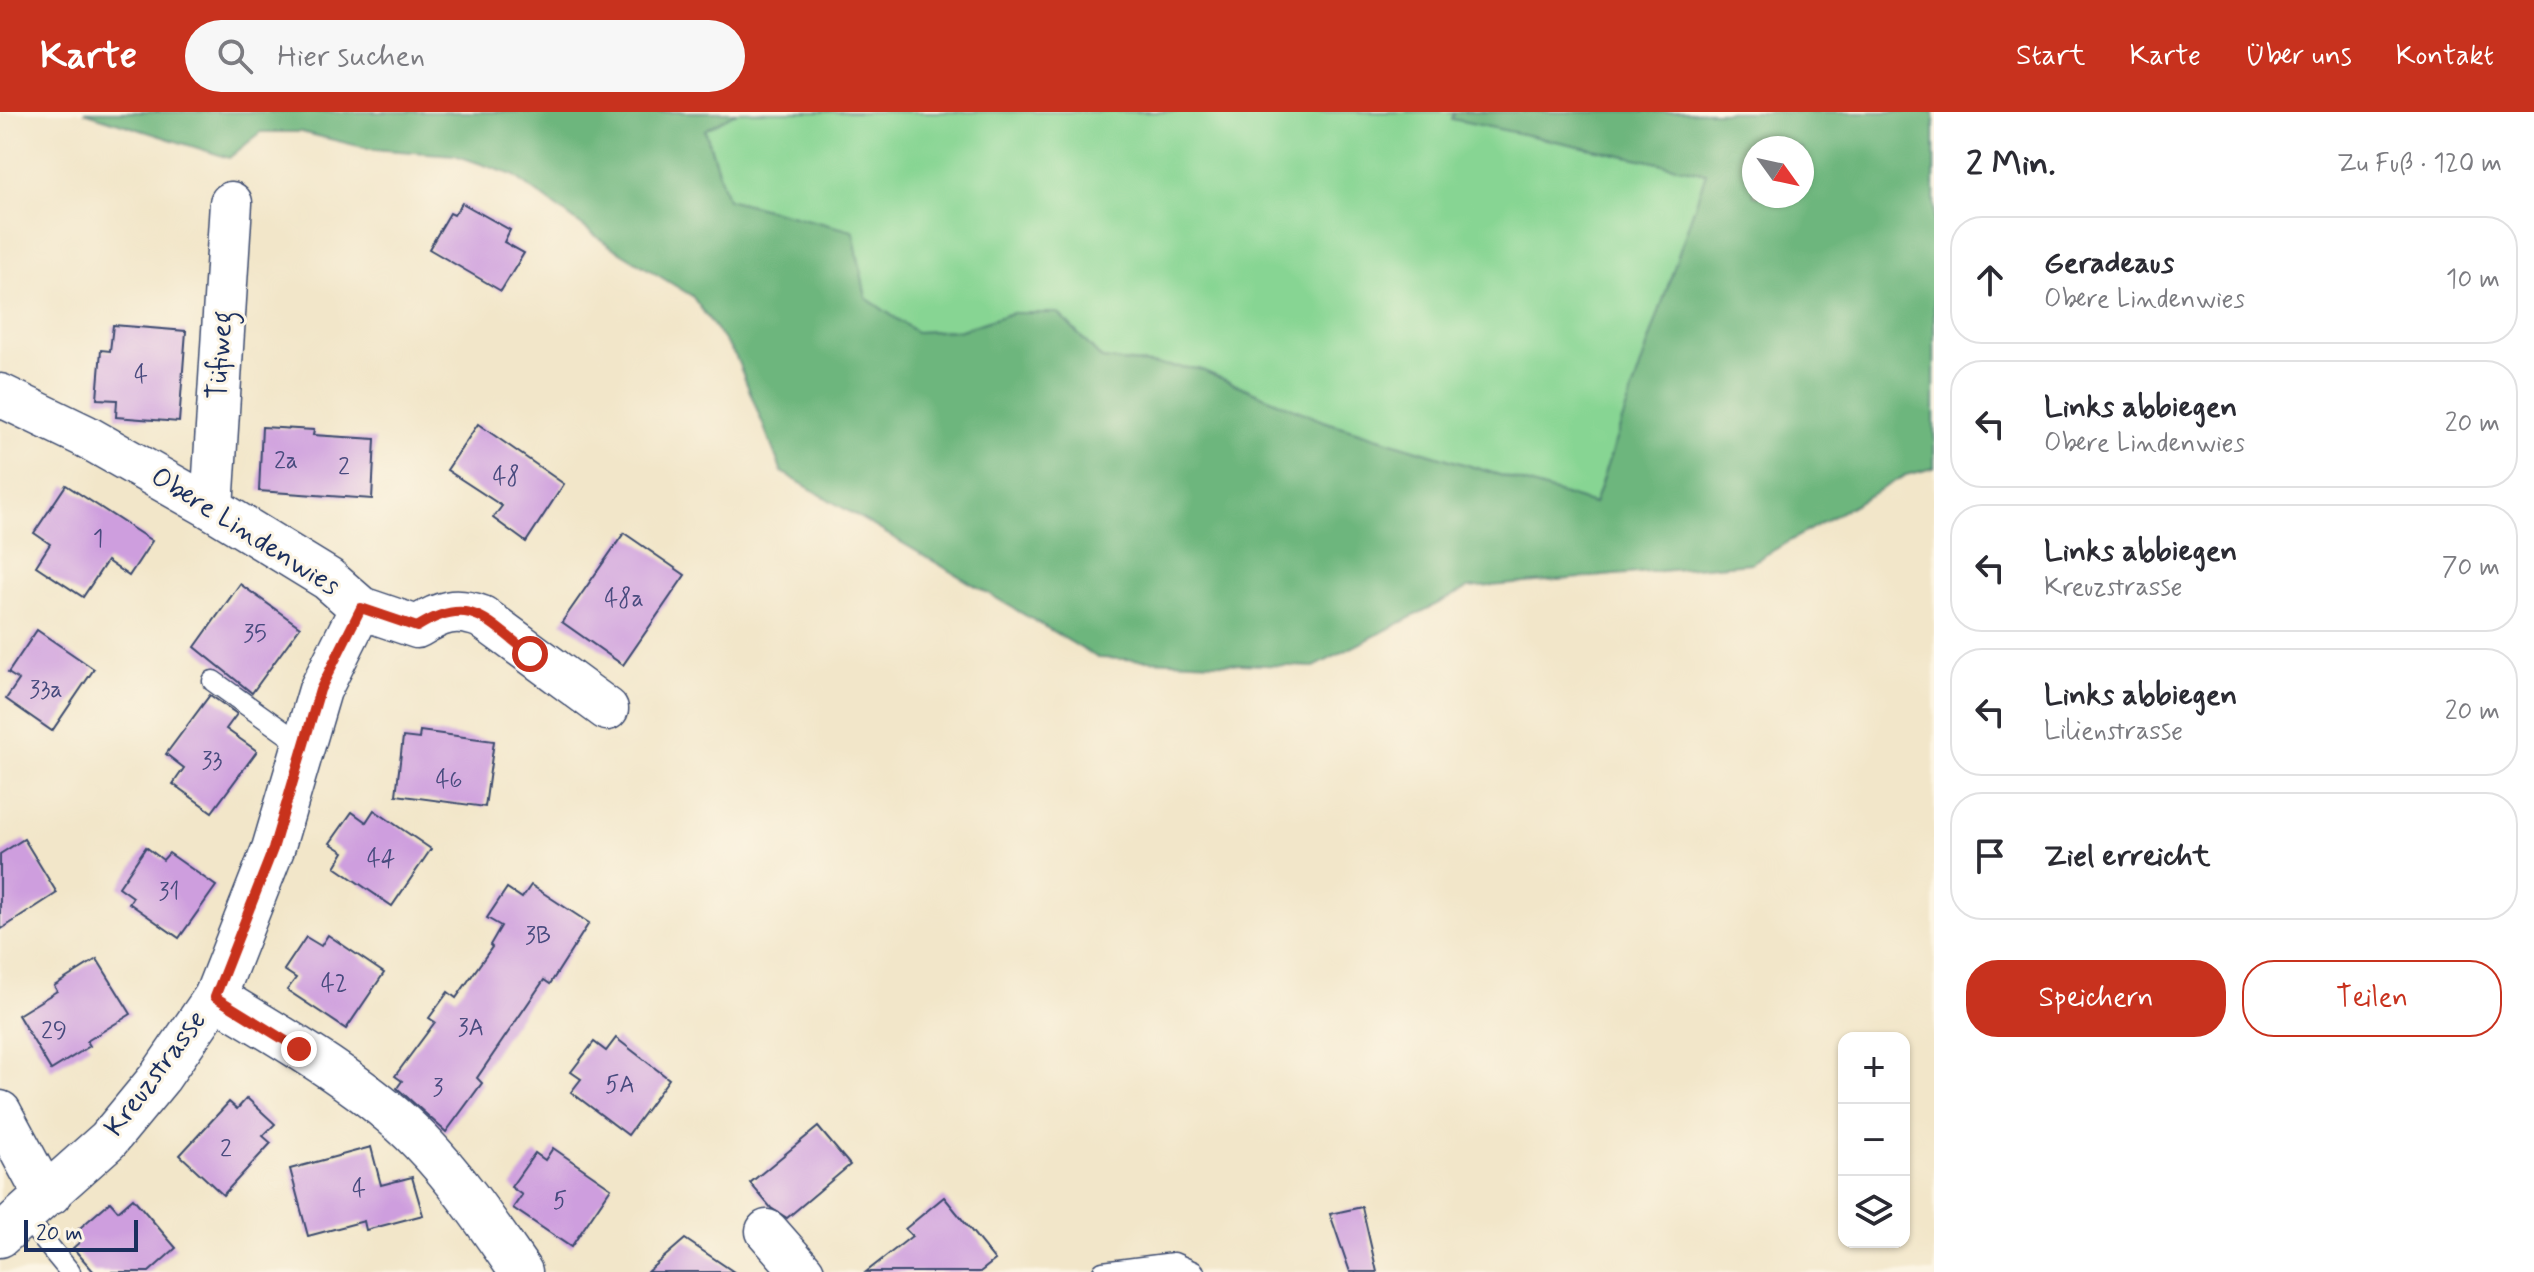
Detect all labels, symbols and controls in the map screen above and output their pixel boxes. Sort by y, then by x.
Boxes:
search box [185,20,745,92]
text: Karte [40,32,137,81]
icon: search [213,34,257,78]
text: Hier suchen [277,37,425,76]
text: Start [2016,38,2085,75]
text: Karte [2129,38,2201,75]
text: Über uns [2245,38,2352,75]
text: Kontakt [2396,38,2494,75]
north arrow [1742,136,1814,208]
text: 2 Min. [1966,142,2056,187]
text: Zu Fuß · 120 m [2337,147,2502,181]
text: Geradeaus [2044,244,2174,283]
icon: ahead [1968,258,2012,302]
text: 10 m [2446,263,2500,297]
text: Obere Lindenwies [2044,283,2245,317]
street label: Tüfiweg [199,309,246,401]
house number: 4 [134,360,148,391]
text: Links abbiegen [2044,388,2237,427]
icon: left [1968,402,2012,446]
text: 20 m [2445,407,2500,441]
text: Obere Lindenwies [2044,427,2245,461]
house number: 2a [274,446,298,477]
house number: 2 [338,452,350,483]
street label: Obere Lindenwies [143,459,347,605]
house number: 48 [492,462,520,493]
house number: 1 [93,524,103,555]
text: Links abbiegen [2044,532,2237,571]
icon: left [1968,546,2012,590]
text: 70 m [2442,551,2500,585]
text: Kreuzstrasse [2044,571,2182,605]
house number: 48a [604,584,644,615]
house number: 35 [243,619,267,650]
route start [512,636,548,672]
house number: 33a [29,675,63,706]
text: Links abbiegen [2044,676,2237,715]
icon: left [1968,690,2012,734]
text: 20 m [2445,695,2500,729]
text: Lilienstrasse [2044,715,2183,749]
house number: 33 [202,746,223,777]
house number: 46 [435,765,463,796]
icon: arrive [1968,834,2012,878]
text: Ziel erreicht [2044,837,2210,876]
house number: 44 [367,844,395,875]
house number: 31 [158,877,180,908]
house number: 3B [525,921,551,952]
button: Speichern [1966,960,2226,1037]
button: Teilen [2242,960,2502,1037]
house number: 42 [321,969,347,1000]
street label: Kreuzstrasse [96,1003,216,1145]
house number: 3A [458,1013,484,1044]
house number: 29 [41,1016,67,1047]
route end [281,1031,317,1067]
map controls [1838,1032,1910,1248]
button: + [1838,1032,1910,1104]
house number: 5A [605,1070,635,1101]
house number: 3 [433,1073,444,1104]
button: − [1838,1104,1910,1176]
house number: 2 [220,1134,232,1165]
house number: 4 [352,1174,366,1205]
button: layers [1838,1176,1910,1248]
house number: 5 [553,1186,567,1217]
scale bar [24,1216,138,1252]
text: 20 m [36,1220,83,1248]

